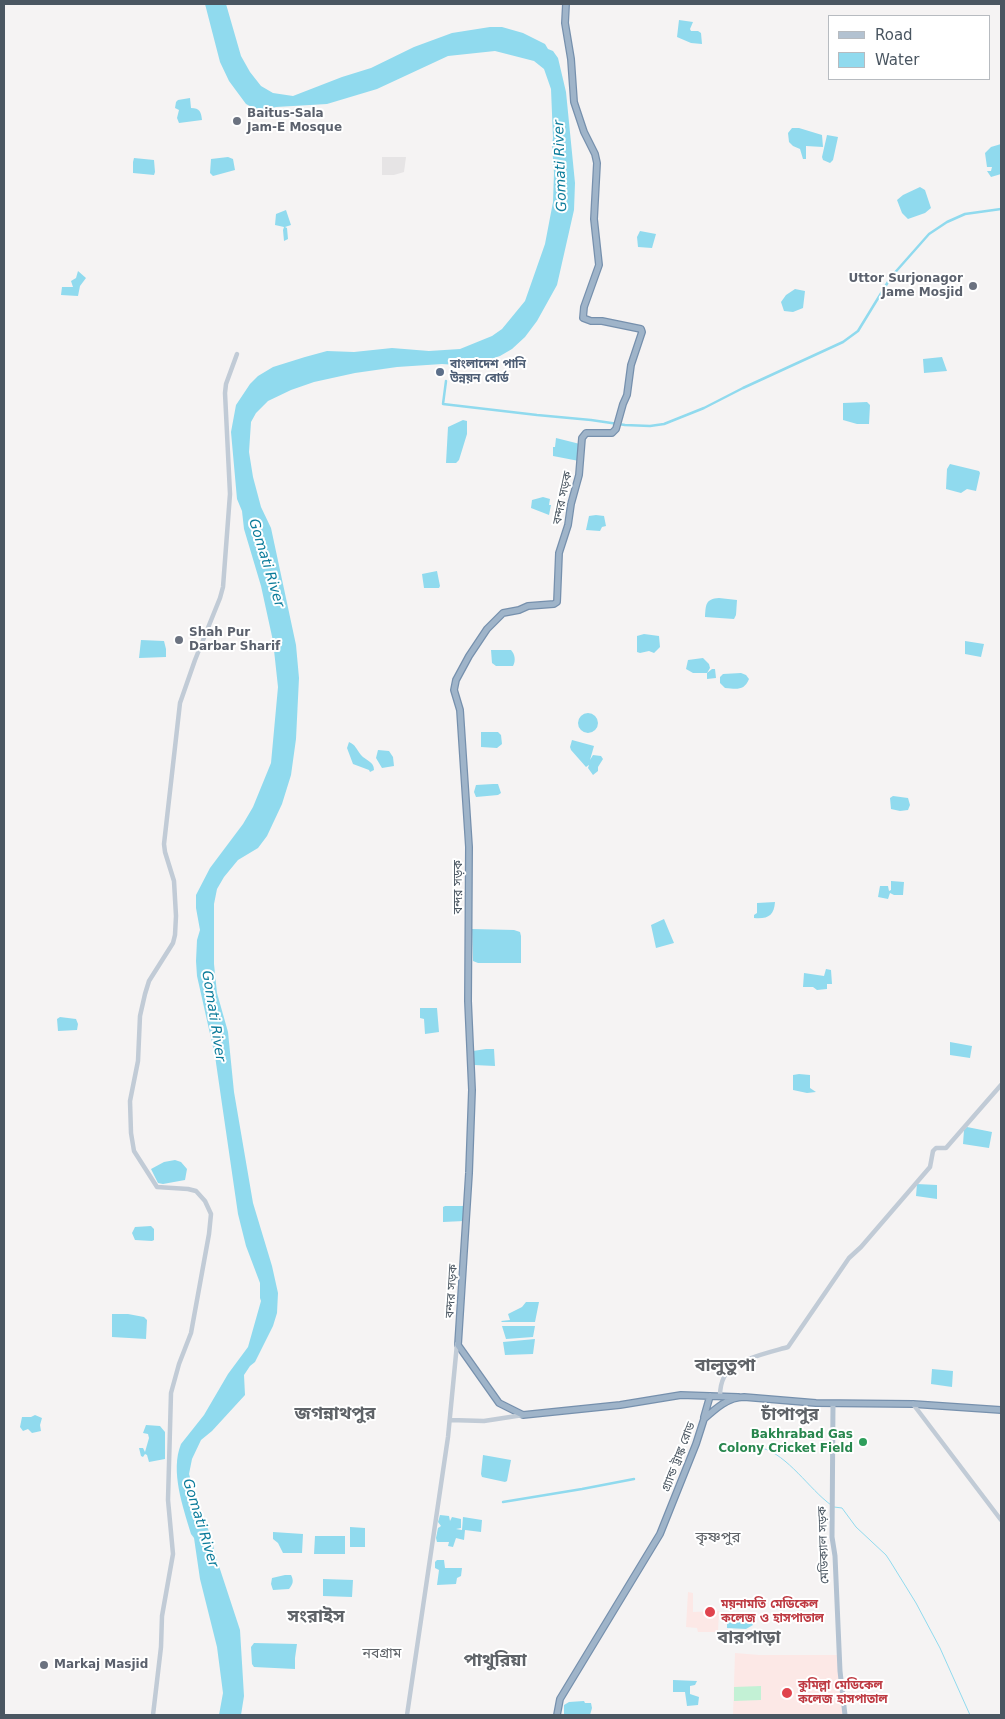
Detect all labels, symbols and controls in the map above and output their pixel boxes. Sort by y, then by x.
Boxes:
legend [828,15,990,80]
text: Road [875,26,913,44]
text: Water [875,51,919,69]
place label: Baitus-Sala Jam-E Mosque [247,107,342,135]
marker: Baitus-Sala Jam-E Mosque [231,115,243,127]
water label: Gomati River [551,120,571,212]
place label: Uttor Surjonagor Jame Mosjid [849,272,963,300]
marker: Uttor Surjonagor Jame Mosjid [967,280,979,292]
place label: বাংলাদেশ পানি উন্নয়ন বোর্ড [450,358,526,386]
marker: বাংলাদেশ পানি উন্নয়ন বোর্ড [434,366,446,378]
street label: বন্দর সড়ক [550,470,576,526]
water label: Gomati River [245,517,287,609]
place label: Shah Pur Darbar Sharif [189,626,280,654]
marker: Shah Pur Darbar Sharif [173,634,185,646]
street label: বন্দর সড়ক [452,860,466,914]
water label: Gomati River [198,969,228,1063]
street label: বন্দর সড়ক [443,1264,461,1318]
district label: বালুতুপা [695,1355,755,1377]
district label: জগন্নাথপুর [295,1403,375,1425]
district label: চাঁপাপুর [761,1404,819,1426]
street label: গ্র্যান্ড ট্রাঙ্ক রোড [659,1420,699,1494]
place label: Bakhrabad Gas Colony Cricket Field [718,1428,853,1456]
marker: Bakhrabad Gas Colony Cricket Field [857,1436,869,1448]
water label: Gomati River [179,1477,221,1569]
street label: মেডিক্যাল সড়ক [815,1506,833,1584]
district label: কৃষ্ণপুর [695,1529,741,1547]
place label: ময়নামতি মেডিকেল কলেজ ও হাসপাতাল [721,1598,824,1626]
marker: ময়নামতি মেডিকেল কলেজ ও হাসপাতাল [703,1605,717,1619]
district label: সংরাইস [287,1606,345,1628]
district label: বারপাড়া [717,1627,781,1649]
district label: নবগ্ৰাম [363,1646,401,1662]
district label: পাথুরিয়া [463,1650,527,1672]
place label: Markaj Masjid [54,1658,148,1672]
marker: Markaj Masjid [38,1659,50,1671]
place label: কুমিল্লা মেডিকেল কলেজ হাসপাতাল [798,1679,888,1707]
marker: কুমিল্লা মেডিকেল কলেজ হাসপাতাল [780,1686,794,1700]

